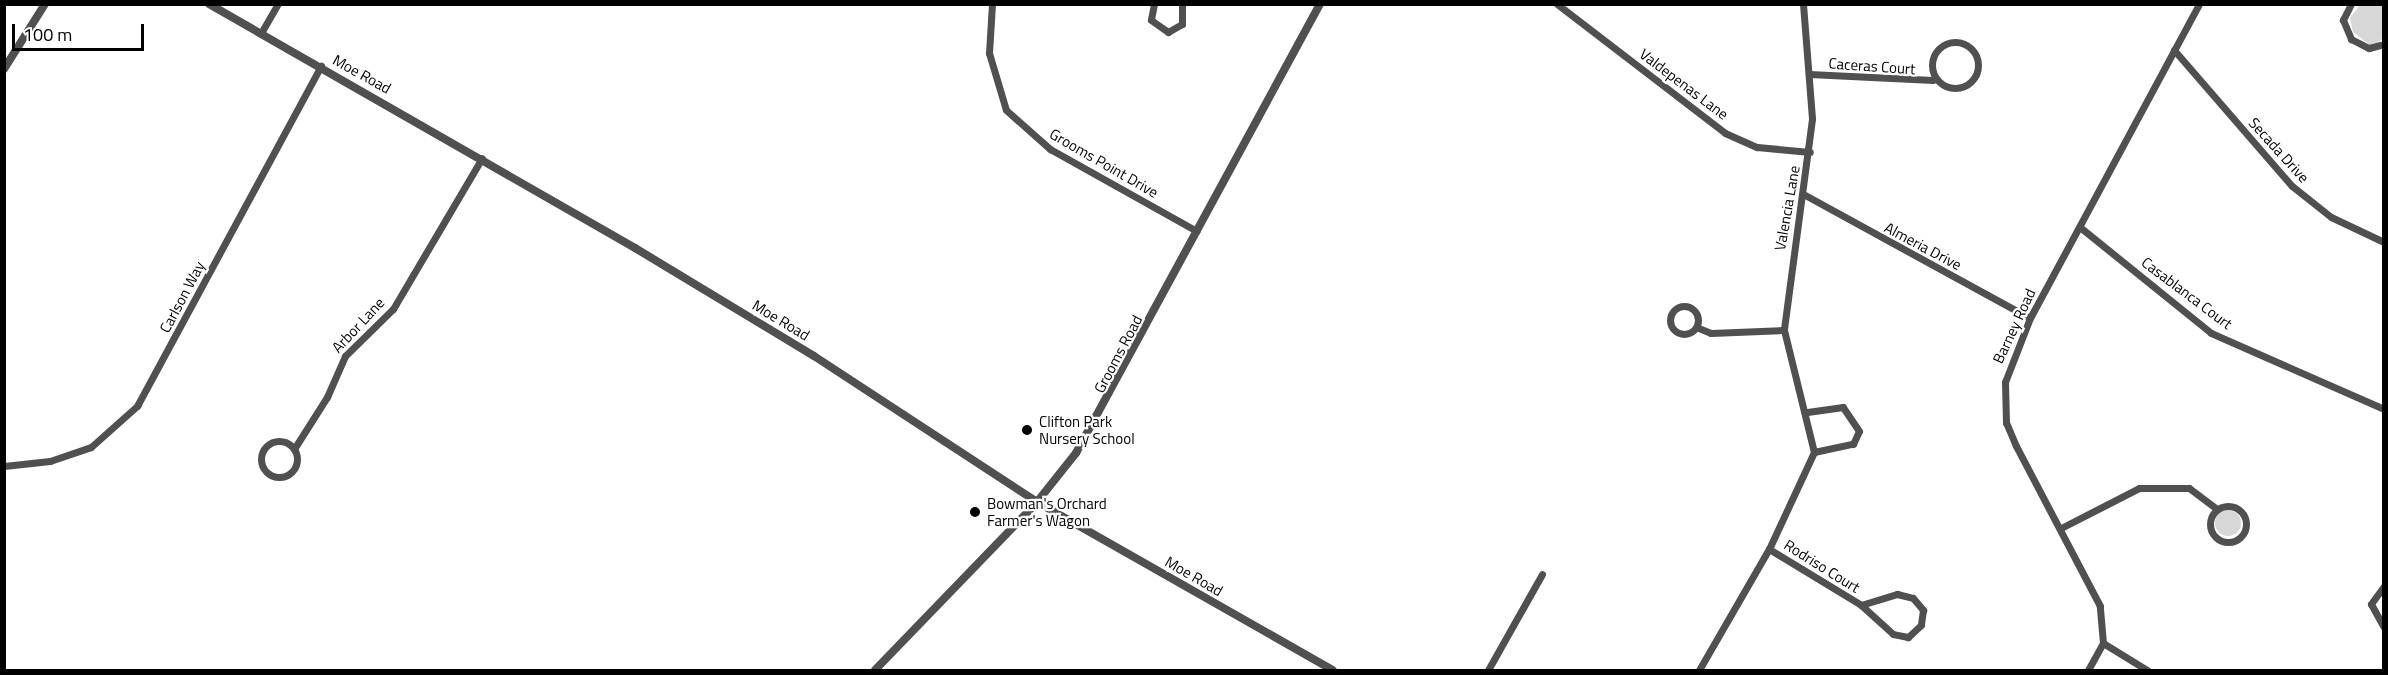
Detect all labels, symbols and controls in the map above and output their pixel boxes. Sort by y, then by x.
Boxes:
scale bar [15,12,147,50]
text: 100 m [23,21,72,48]
street label: Valdepenas Lane [1636,45,1732,123]
street label: Moe Road [330,51,394,97]
street label: Caceras Court [1828,54,1916,78]
street label: Secada Drive [2245,114,2313,186]
street label: Grooms Point Drive [1047,125,1161,201]
street label: Valencia Lane [1771,164,1803,252]
street label: Almeria Drive [1881,218,1965,274]
street label: Casablanca Court [2138,253,2236,333]
street label: Carlson Way [156,258,208,336]
street label: Barney Road [1989,286,2039,366]
street label: Arbor Lane [328,294,388,356]
street label: Moe Road [749,296,813,344]
street label: Grooms Road [1090,312,1146,396]
place label: Clifton Park Nursery School [1039,412,1135,447]
marker: Clifton Park Nursery School [1020,423,1034,437]
place label: Bowman's Orchard Farmer's Wagon [987,494,1107,529]
marker: Bowman's Orchard Farmer's Wagon [968,505,982,519]
street label: Rodriso Court [1781,536,1863,596]
street label: Moe Road [1162,552,1226,600]

